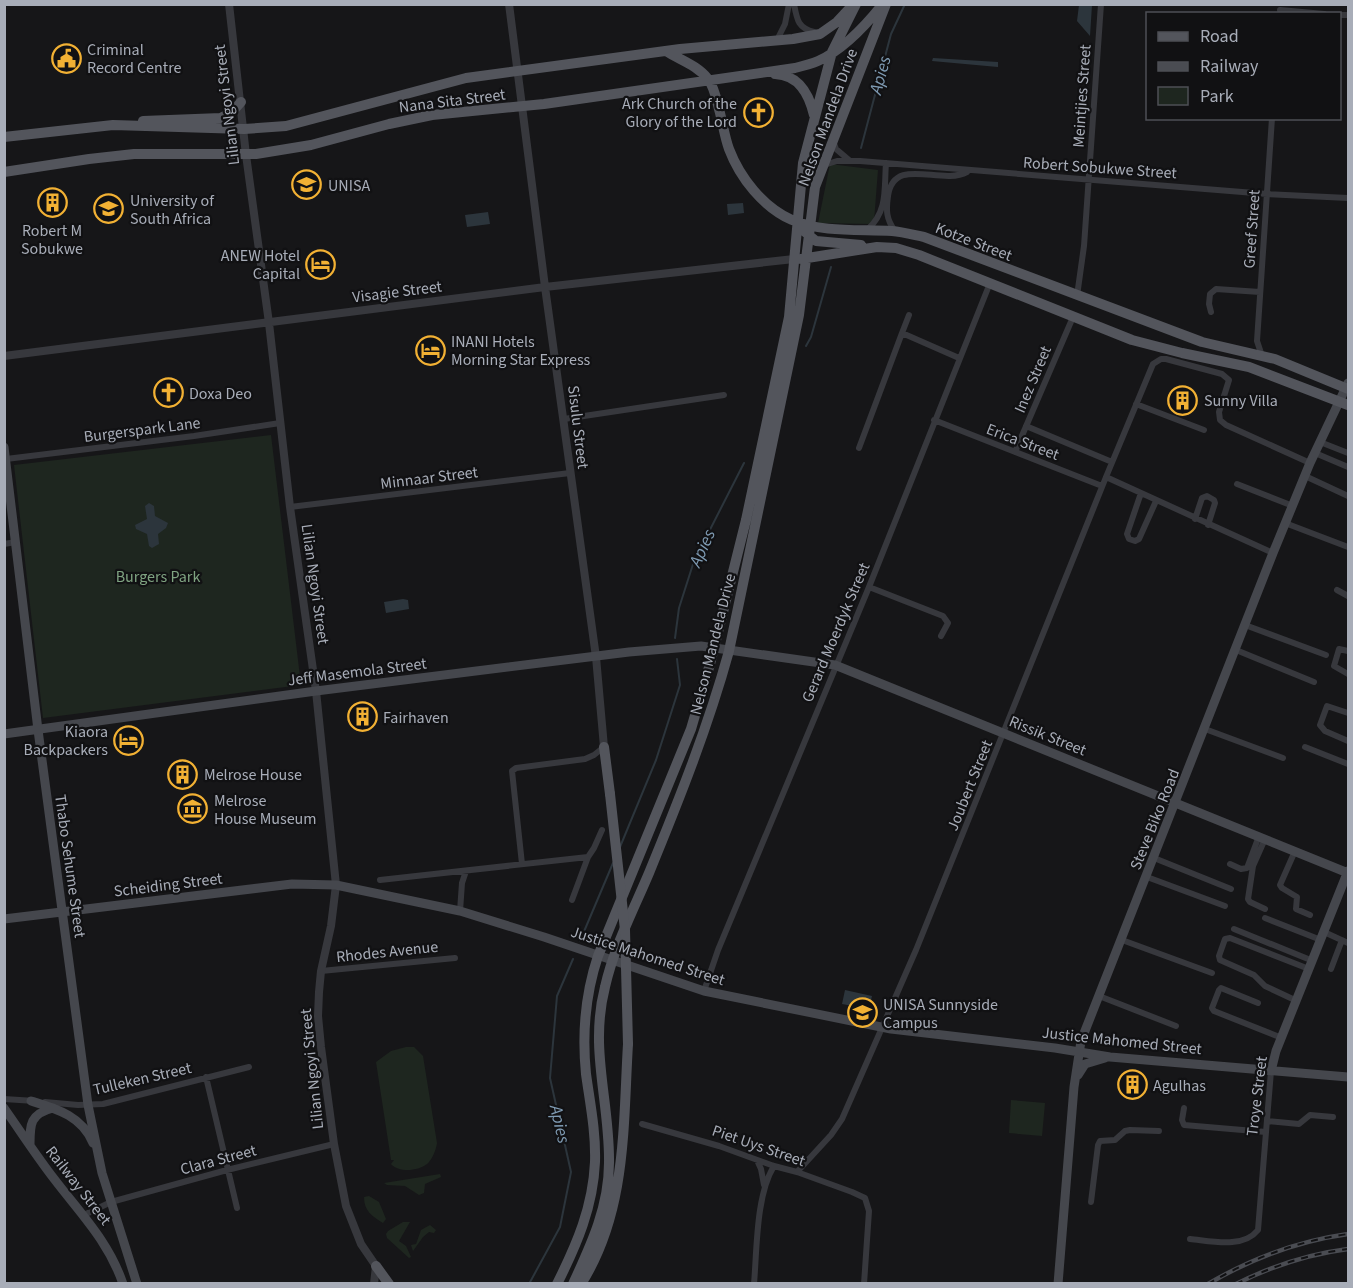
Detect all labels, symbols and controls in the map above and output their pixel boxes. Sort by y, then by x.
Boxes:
legend [1146,12,1341,120]
text: Road [1200,24,1239,49]
place label: Criminal Record Centre [87,39,182,79]
public building icon: Criminal Record Centre [50,42,82,74]
street label: Lilian Ngoyi Street [209,43,245,166]
street label: Meintjies Street [1067,43,1097,148]
street label: Nelson Mandela Drive [793,45,863,189]
water label: Apies [863,53,898,98]
text: Railway [1200,54,1259,79]
street label: Nana Sita Street [398,83,507,118]
text: Park [1200,84,1234,109]
place label: Ark Church of the Glory of the Lord [622,93,737,133]
church icon: Ark Church of the Glory of the Lord [742,96,774,128]
street label: Robert Sobukwe Street [1022,152,1178,184]
school or university icon: UNISA [291,169,323,201]
place label: UNISA [328,175,370,197]
building icon: Robert M Sobukwe [36,186,68,218]
street label: Greef Street [1238,188,1266,269]
place label: University of South Africa [130,190,215,230]
school or university icon: University of South Africa [93,193,125,225]
street label: Kotze Street [932,217,1016,267]
place label: Robert M Sobukwe [21,220,83,260]
place label: ANEW Hotel Capital [221,245,300,285]
hotel icon: ANEW Hotel Capital [305,248,337,280]
street label: Visagie Street [351,276,444,308]
place label: INANI Hotels Morning Star Express [451,331,591,371]
hotel icon: INANI Hotels Morning Star Express [414,334,446,366]
street label: Inez Street [1009,342,1057,416]
church icon: Doxa Deo [152,377,184,409]
place label: Doxa Deo [189,383,252,405]
street label: Sisulu Street [562,384,594,471]
building icon: Sunny Villa [1167,384,1199,416]
place label: Sunny Villa [1204,390,1278,412]
street label: Burgerspark Lane [83,412,202,448]
street label: Erica Street [983,418,1063,466]
street label: Minnaar Street [379,461,480,495]
street label: Lilian Ngoyi Street [296,523,334,646]
water label: Apies [683,525,722,572]
street label: Gerard Moerdyk Street [797,559,876,706]
park label: Burgers Park [116,566,200,588]
street label: Nelson Mandela Drive [685,571,741,717]
street label: Jeff Masemola Street [286,652,428,691]
building icon: Fairhaven [346,701,378,733]
place label: Fairhaven [383,707,449,729]
street label: Rissik Street [1006,710,1090,762]
place label: Kiaora Backpackers [24,721,108,761]
hotel icon: Kiaora Backpackers [113,724,145,756]
street label: Joubert Street [942,736,998,834]
building icon: Melrose House [167,758,199,790]
place label: Melrose House [204,764,302,786]
street label: Steve Biko Road [1125,766,1185,873]
place label: Melrose House Museum [214,790,317,830]
street label: Thabo Sehume Street [49,793,91,940]
museum icon: Melrose House Museum [177,793,209,825]
street label: Scheiding Street [113,867,224,903]
street label: Justice Mahomed Street [568,921,728,991]
street label: Rhodes Avenue [335,936,439,968]
place label: UNISA Sunnyside Campus [883,994,998,1034]
school or university icon: UNISA Sunnyside Campus [846,997,878,1029]
street label: Lilian Ngoyi Street [295,1007,329,1130]
street label: Justice Mahomed Street [1041,1022,1204,1060]
street label: Troye Street [1241,1054,1273,1137]
street label: Tulleken Street [91,1057,194,1101]
building icon: Agulhas [1116,1069,1148,1101]
place label: Agulhas [1153,1075,1206,1097]
water label: Apies [543,1101,576,1146]
street label: Piet Uys Street [709,1120,809,1172]
street label: Clara Street [178,1139,259,1181]
street label: Railway Street [40,1141,117,1230]

